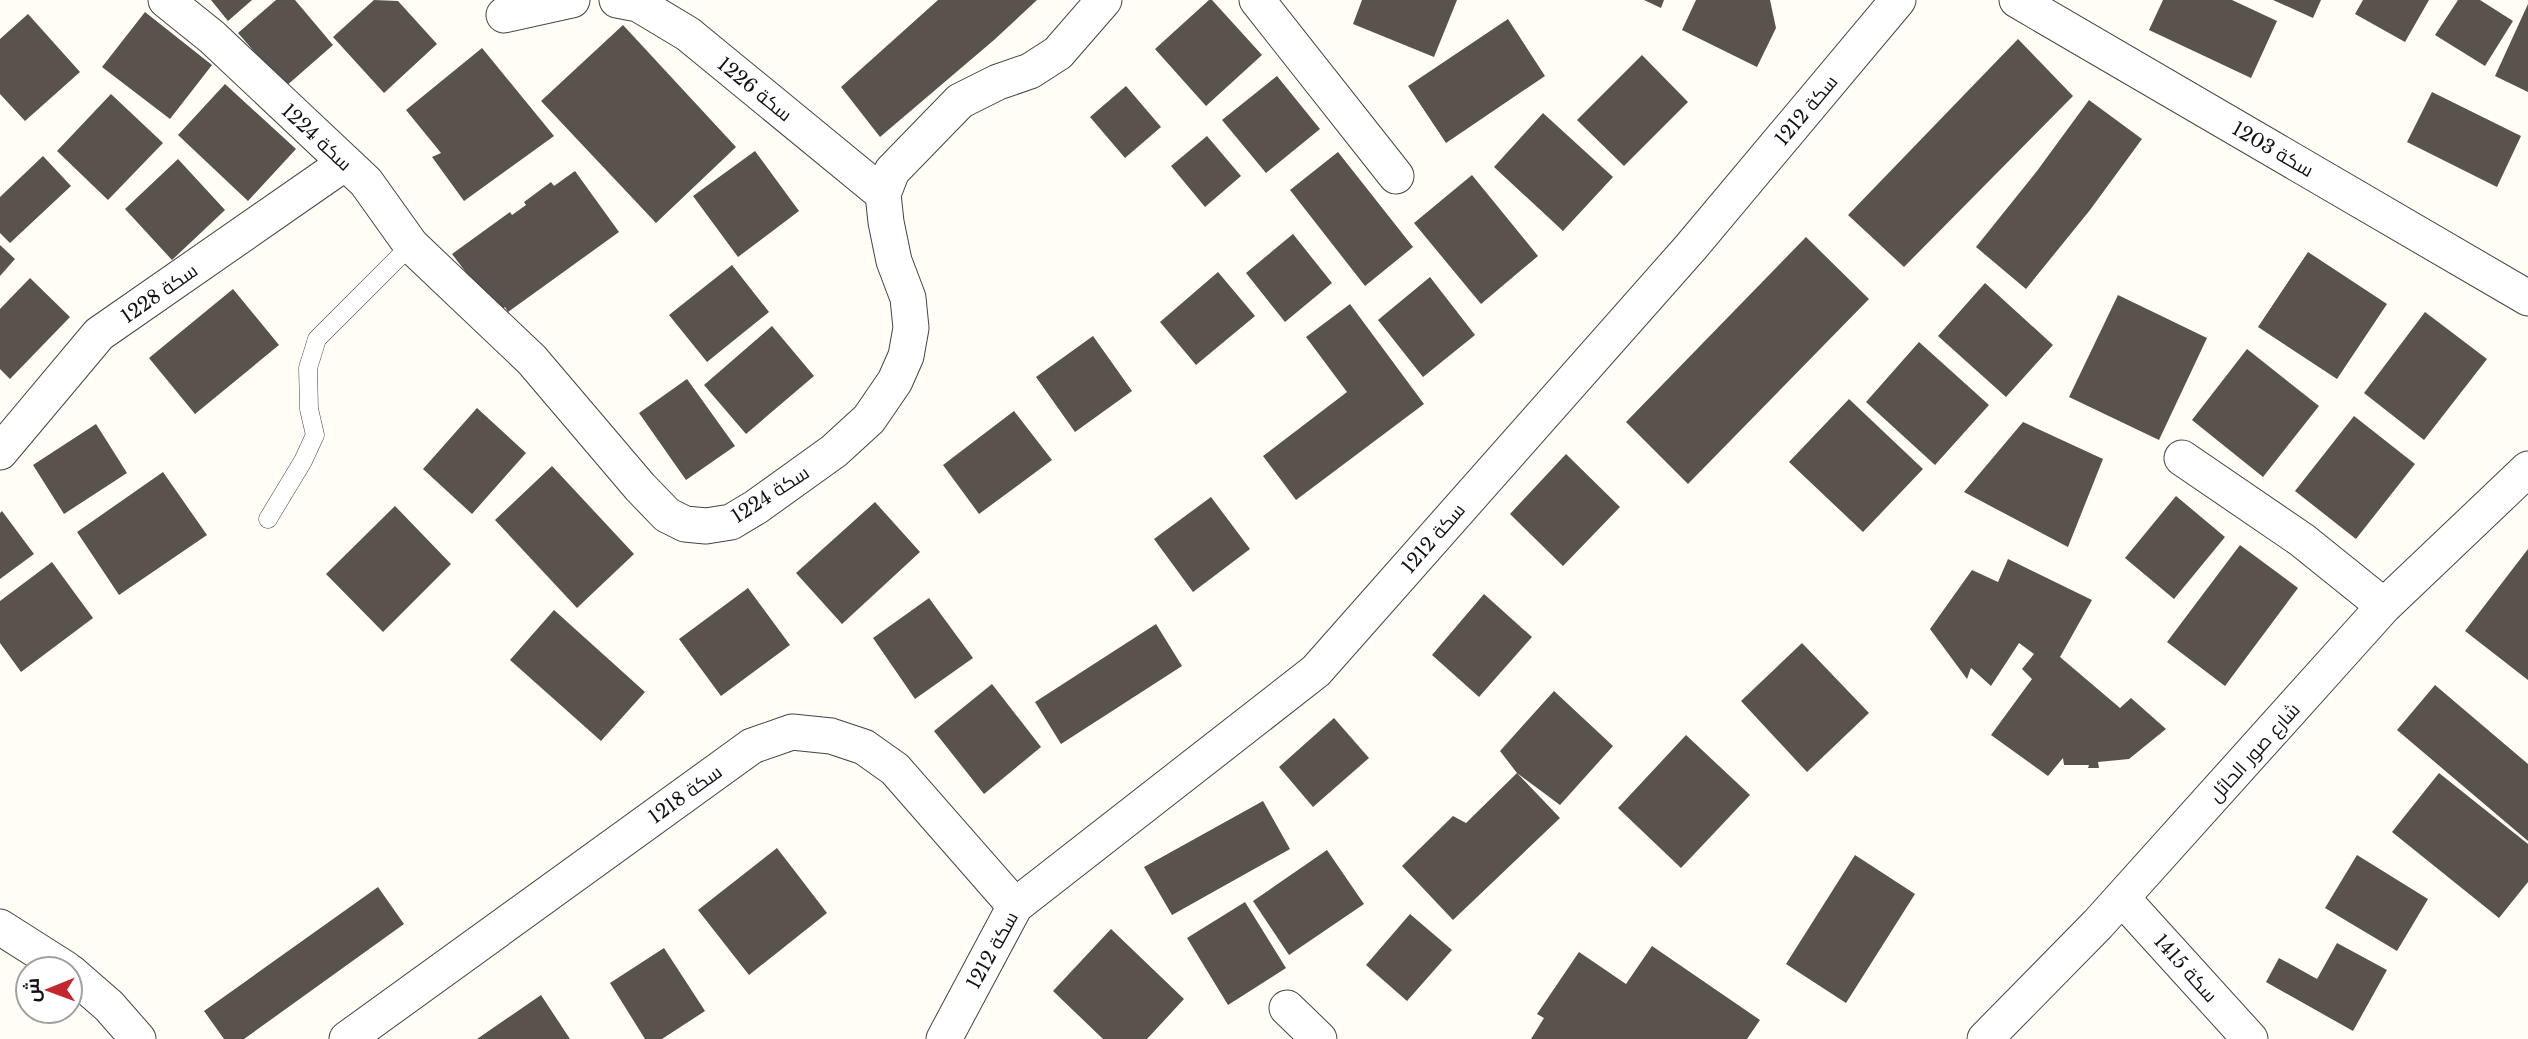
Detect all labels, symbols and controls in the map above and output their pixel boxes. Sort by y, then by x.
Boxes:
street label: سكة 1226 [713,53,796,126]
street label: سكة 1212 [1770,70,1843,150]
street label: سكة 1224 [277,99,357,176]
street label: سكة 1203 [2228,117,2318,182]
street label: سكة 1228 [117,259,202,328]
street label: سكة 1224 [727,461,813,528]
street label: سكة 1212 [1397,499,1470,578]
street label: شارع صور الحائل [2204,698,2306,808]
street label: سكة 1218 [644,760,726,829]
street label: سكة 1212 [962,907,1023,993]
street label: سكة 1415 [2149,930,2222,1007]
north arrow [14,955,84,1025]
text: ش [21,978,44,1003]

